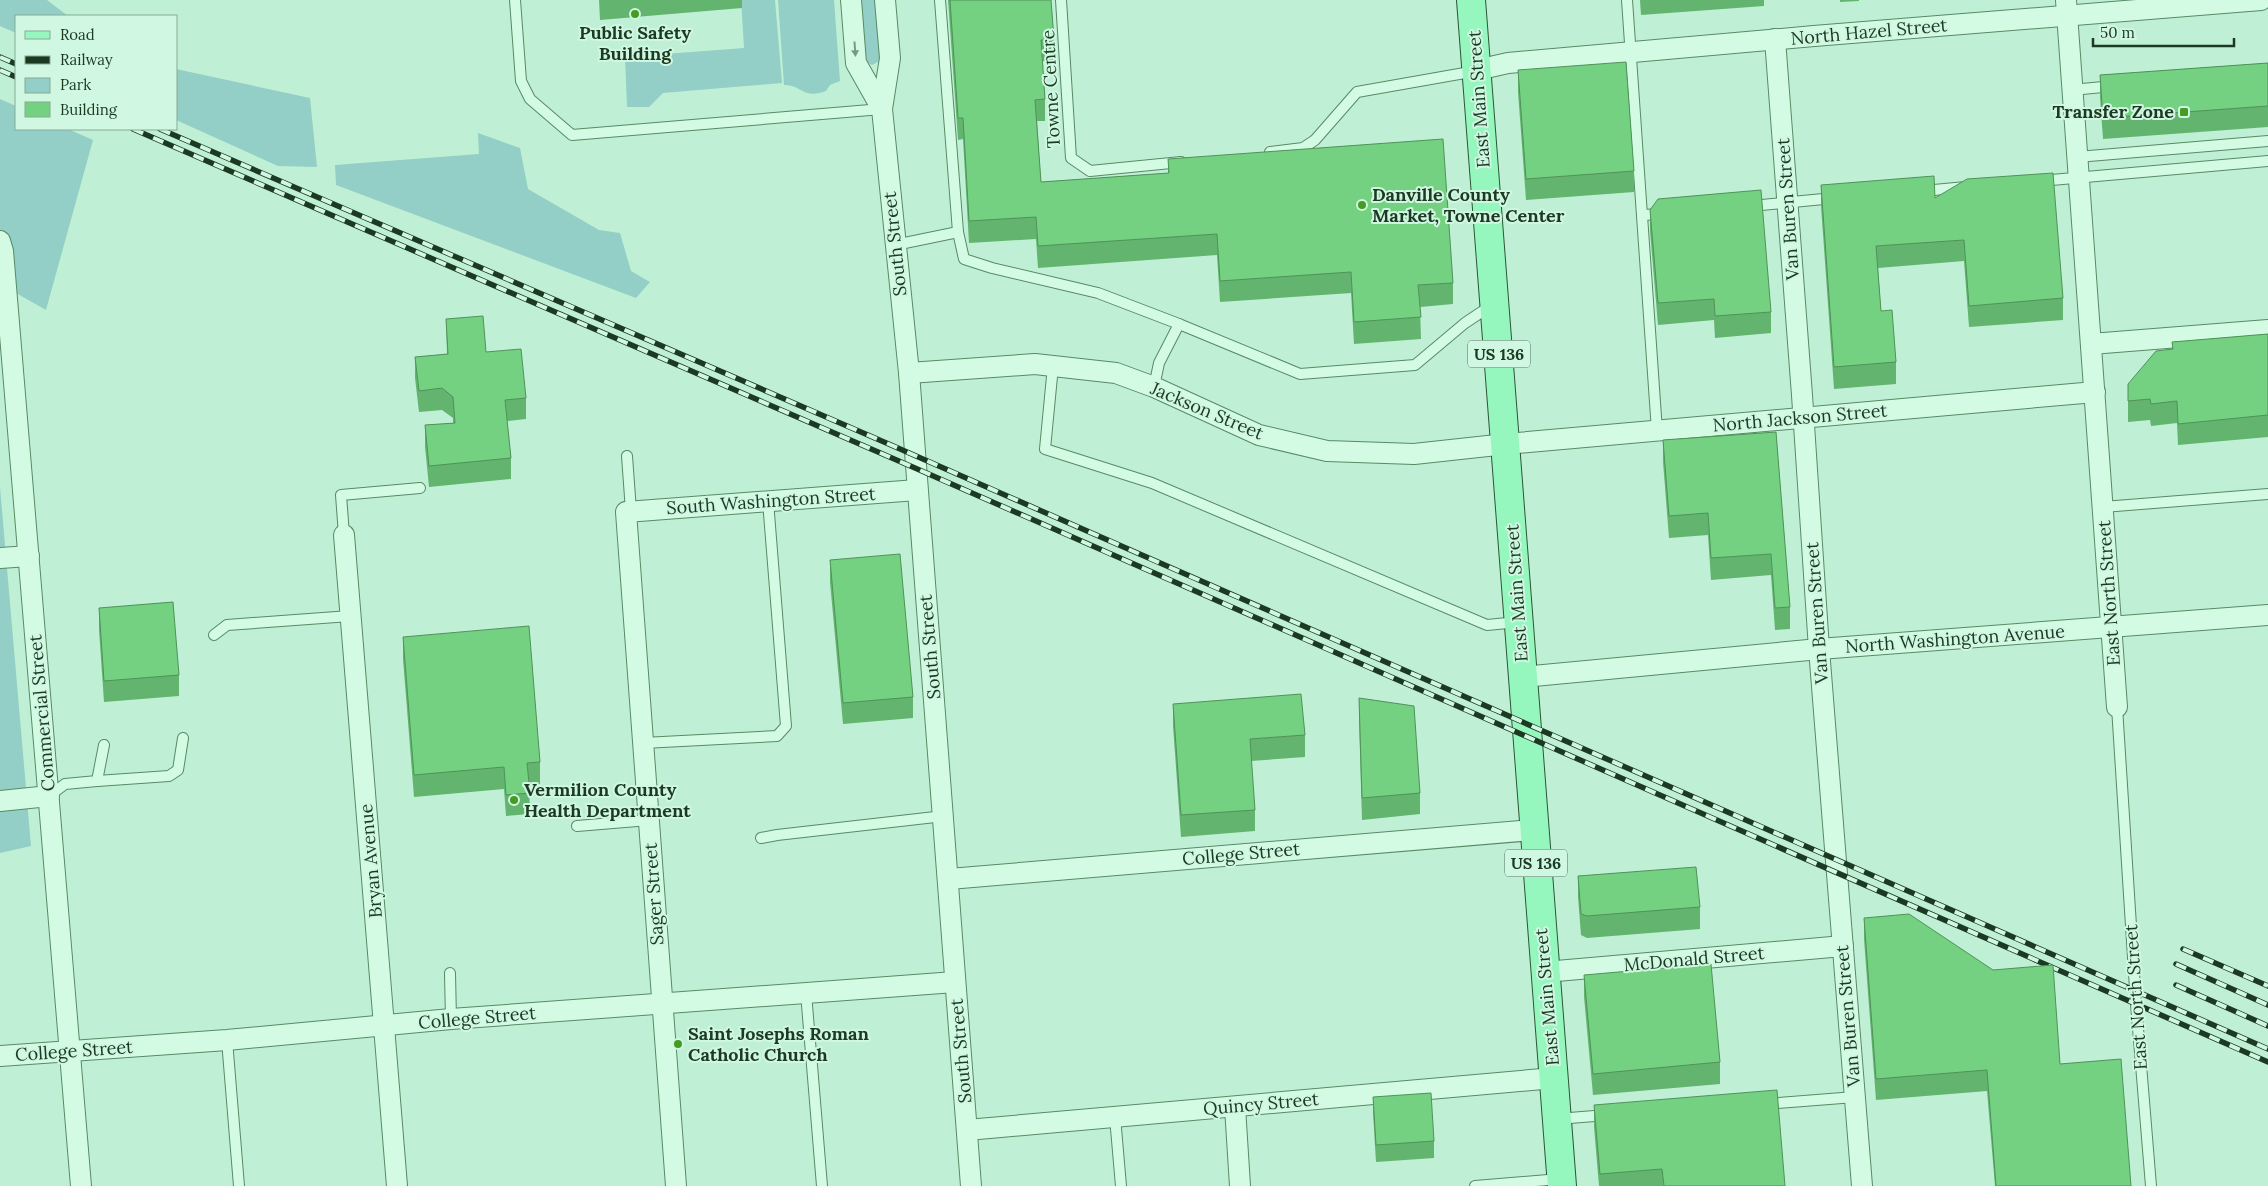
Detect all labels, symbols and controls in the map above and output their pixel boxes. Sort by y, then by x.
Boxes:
marker: Public Safety Building [629,8,641,20]
street label: North Hazel Street [1790,13,1948,50]
legend [15,15,178,130]
scale bar [2093,15,2234,47]
place label: Public Safety Building [579,21,691,65]
text: 50 m [2100,23,2135,42]
text: Road [60,25,95,44]
street label: Towne Centre [1036,29,1065,149]
street label: East Main Street [1462,29,1495,169]
one-way arrow [851,41,859,57]
text: Railway [60,50,113,69]
text: Park [60,75,91,94]
text: Building [60,100,118,119]
place label: Transfer Zone [2052,100,2174,123]
marker: Transfer Zone [2178,106,2190,118]
street label: Van Buren Street [1771,137,1804,282]
place label: Danville County Market, Towne Center [1372,183,1565,227]
street label: South Street [878,191,911,297]
marker: Danville County Market, Towne Center [1356,199,1368,211]
road number: US 136 [1468,340,1530,368]
street label: Jackson Street [1146,376,1267,445]
street label: North Jackson Street [1712,398,1888,437]
street label: South Washington Street [666,482,876,519]
street label: East North Street [2092,519,2125,667]
street label: East Main Street [1500,523,1533,663]
street label: Van Buren Street [1800,541,1833,686]
street label: South Street [913,594,946,700]
street label: North Washington Avenue [1844,619,2066,658]
street label: Commercial Street [23,634,60,792]
place label: Vermilion County Health Department [524,778,691,822]
marker: Vermilion County Health Department [508,794,520,806]
street label: Bryan Avenue [354,803,387,919]
street label: College Street [1181,837,1301,870]
street label: Sager Street [638,842,669,946]
road number: US 136 [1505,850,1567,876]
street label: East North Street [2119,923,2152,1071]
street label: East Main Street [1529,927,1564,1067]
street label: McDonald Street [1623,941,1765,976]
street label: Van Buren Street [1830,944,1865,1089]
street label: South Street [944,998,977,1104]
street label: College Street [417,1001,537,1034]
place label: Saint Josephs Roman Catholic Church [688,1022,870,1066]
street label: College Street [14,1035,134,1066]
marker: Saint Josephs Roman Catholic Church [672,1038,684,1050]
street label: Quincy Street [1202,1087,1320,1120]

